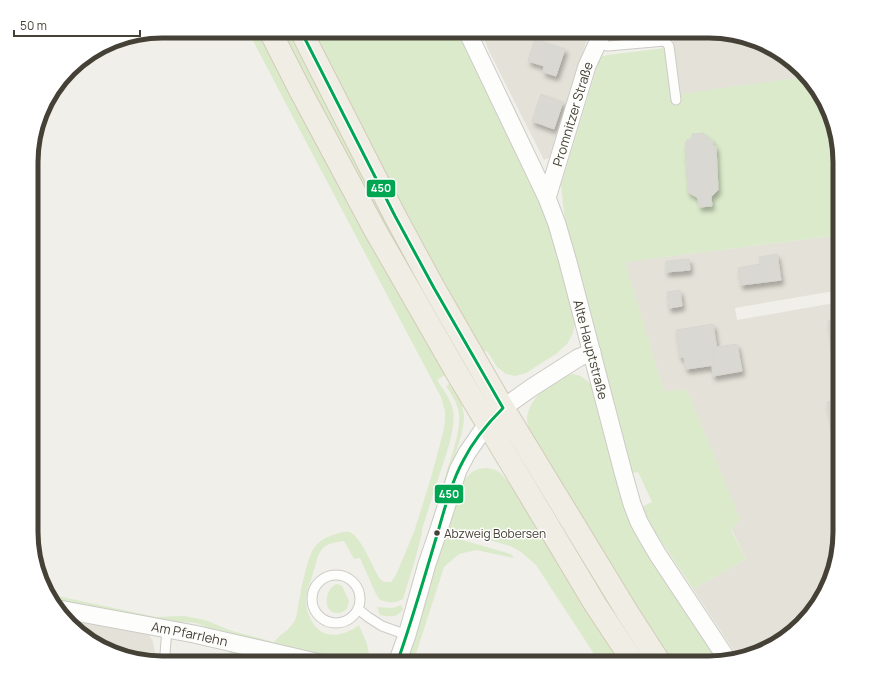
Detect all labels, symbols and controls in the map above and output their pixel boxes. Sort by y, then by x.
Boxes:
scale bar [14,12,140,38]
text: 50 m [20,17,47,34]
street label: Promnitzer Straße [548,58,597,168]
line badge: 450 [366,179,396,198]
text: 450 [371,180,391,195]
street label: Alte Hauptstraße [569,298,613,402]
line badge: 450 [434,484,464,504]
text: 450 [439,486,459,501]
place label: Abzweig Bobersen [444,525,546,542]
marker: Abzweig Bobersen [432,528,442,538]
street label: Am Pfarrlehn [150,617,230,650]

